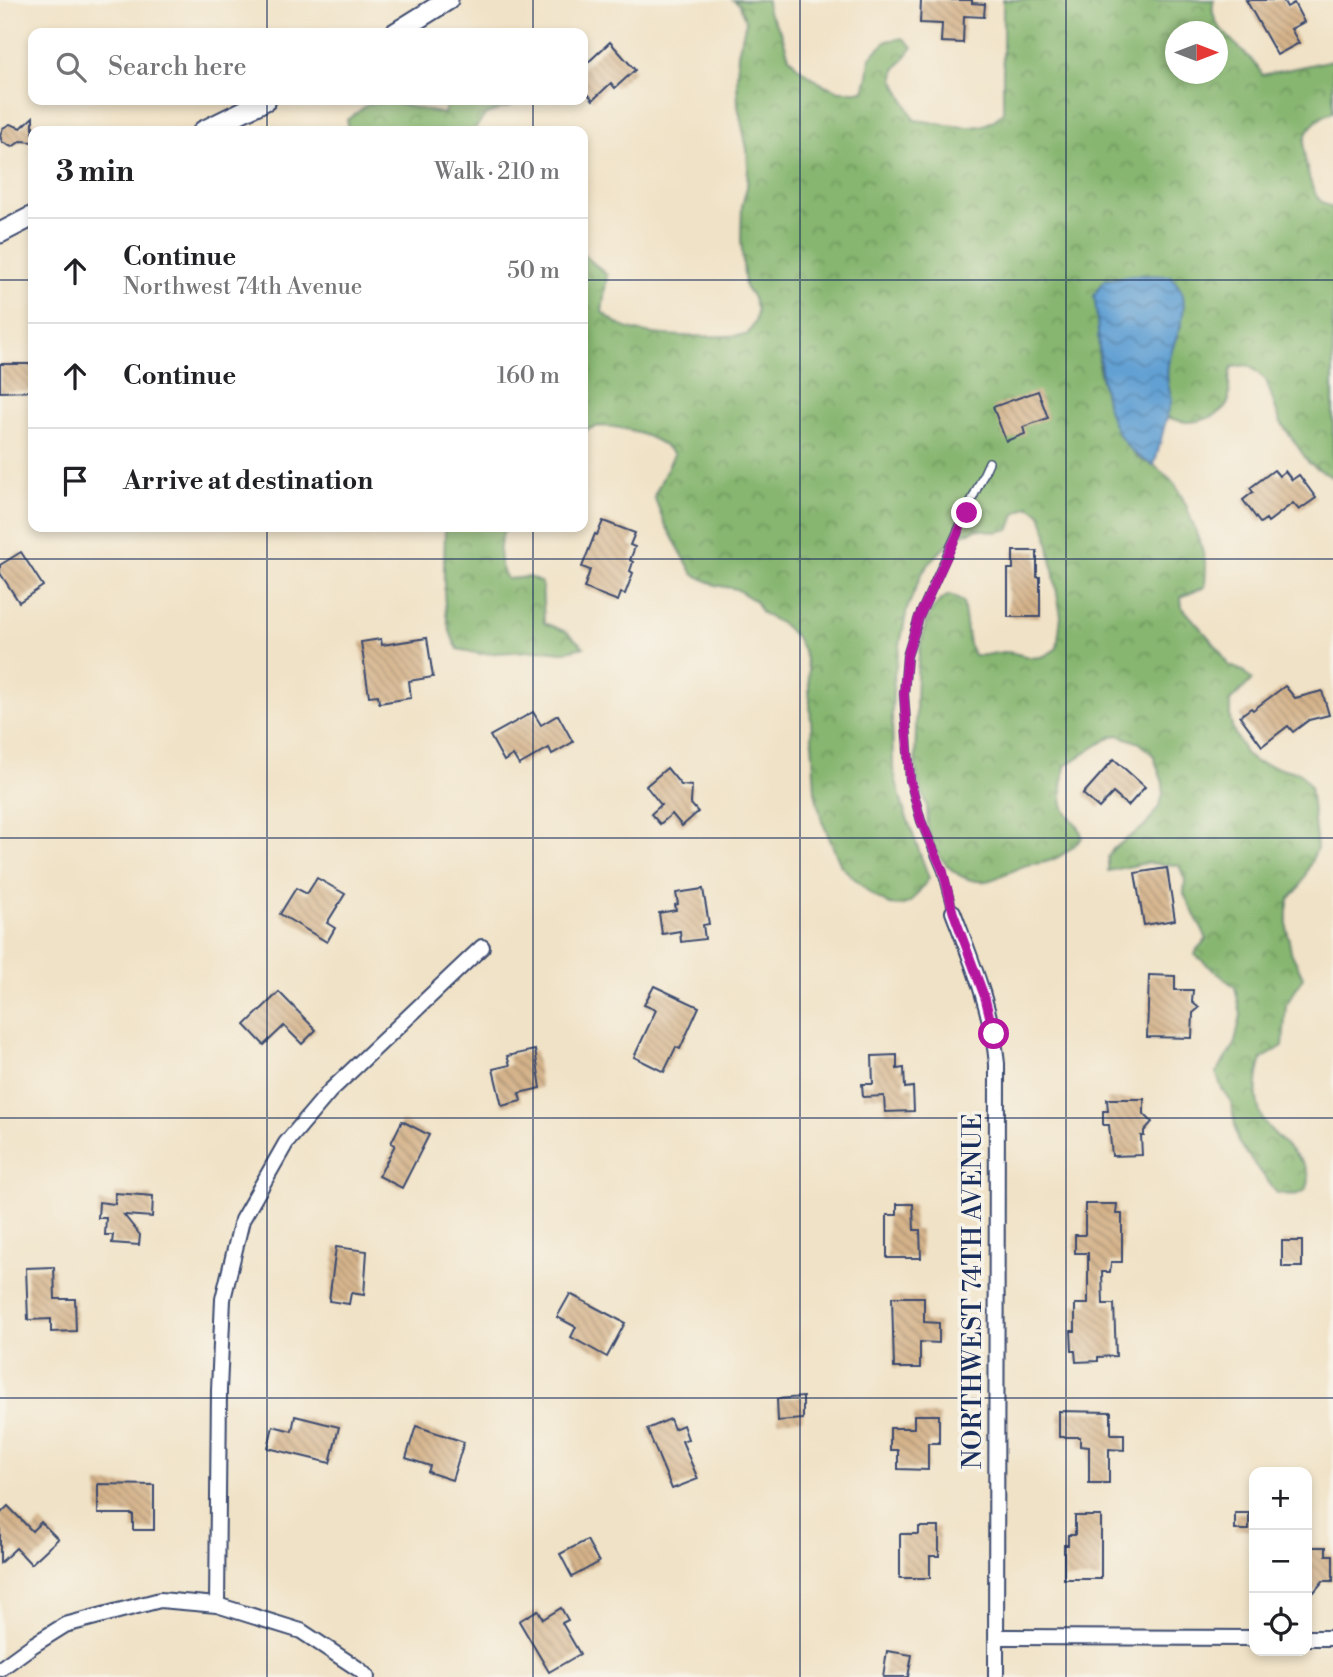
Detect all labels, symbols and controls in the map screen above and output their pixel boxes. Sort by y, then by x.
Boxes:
north arrow [1165,21,1228,84]
search box [28,28,588,105]
icon: search [52,48,90,86]
text: Search here [108,51,247,83]
text: 3 min [56,153,134,191]
text: Walk · 210 m [434,158,560,186]
text: Continue [123,241,236,273]
icon: ahead [56,252,94,290]
text: 50 m [507,257,560,285]
text: Northwest 74th Avenue [123,273,362,301]
icon: ahead [56,357,94,395]
text: Continue [123,360,236,392]
text: 160 m [497,362,560,390]
icon: arrive [56,462,94,500]
text: Arrive at destination [123,465,373,497]
route end [951,497,982,528]
route start [978,1018,1009,1049]
street label: NORTHWEST 74TH AVENUE [957,1113,989,1469]
map controls [1249,1467,1312,1656]
button: + [1249,1467,1312,1530]
button: − [1249,1530,1312,1593]
button: locate [1249,1593,1312,1656]

